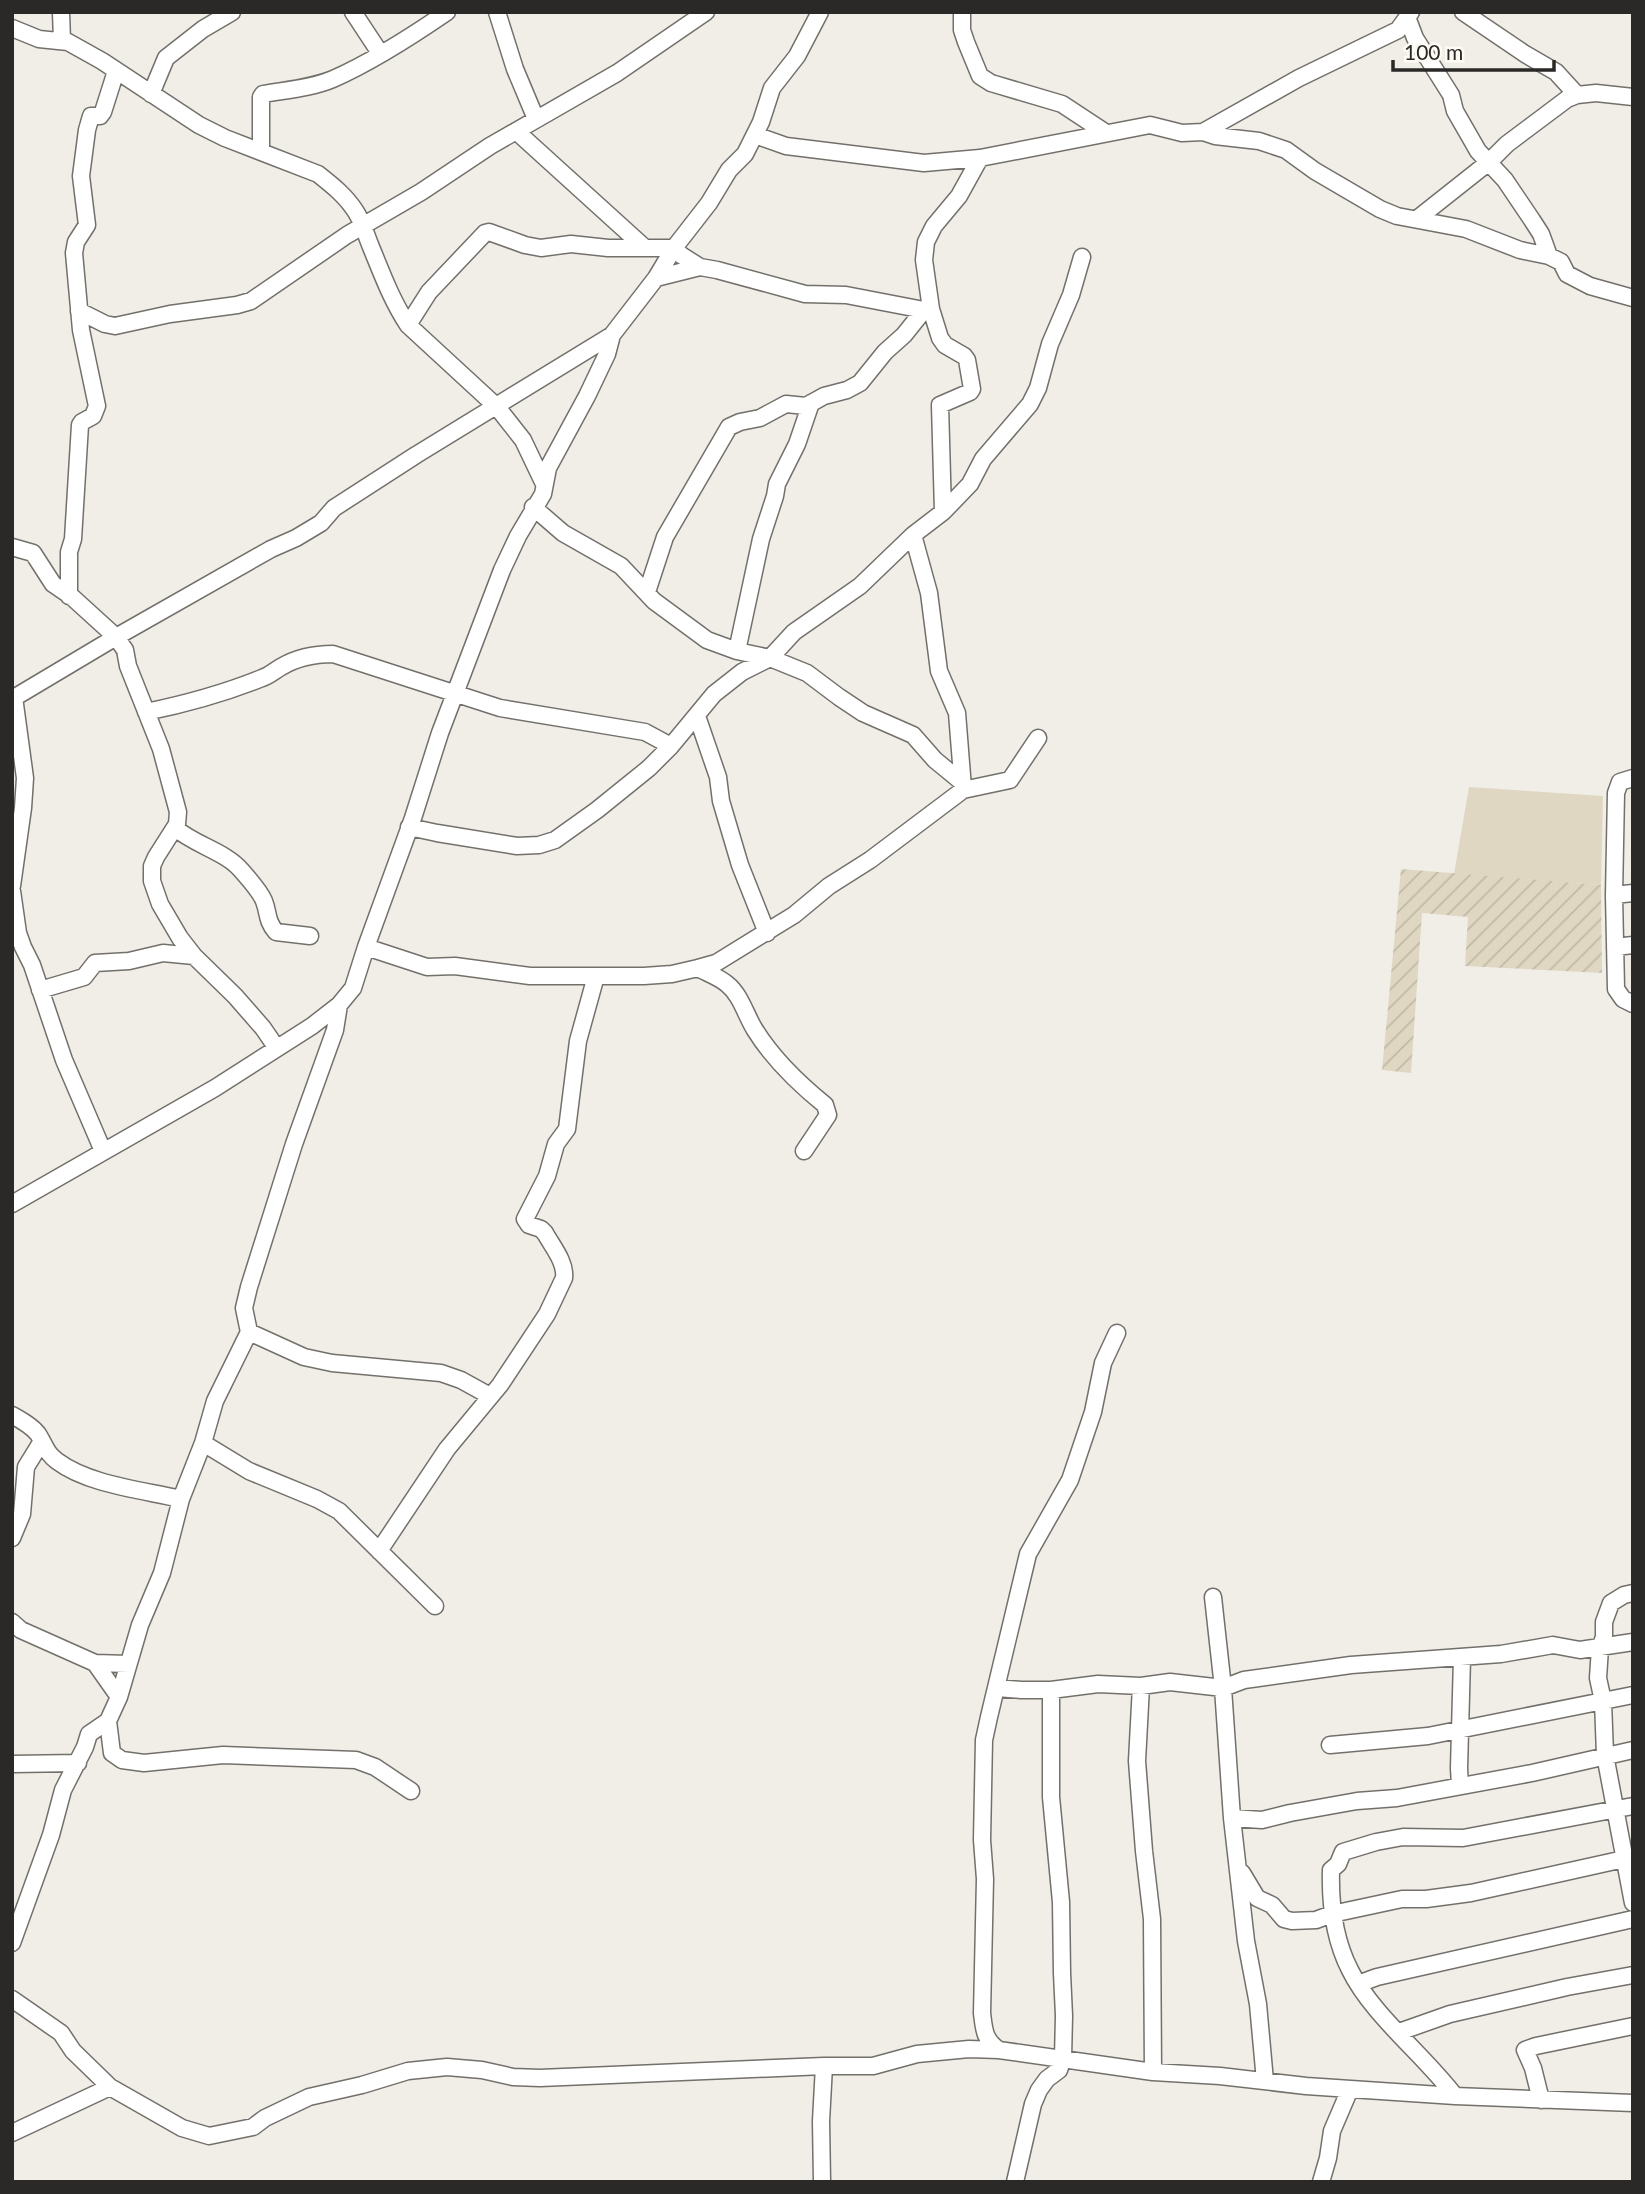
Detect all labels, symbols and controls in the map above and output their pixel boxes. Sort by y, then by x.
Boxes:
scale bar [1393,28,1554,72]
text: 100 m [1404,39,1463,64]

